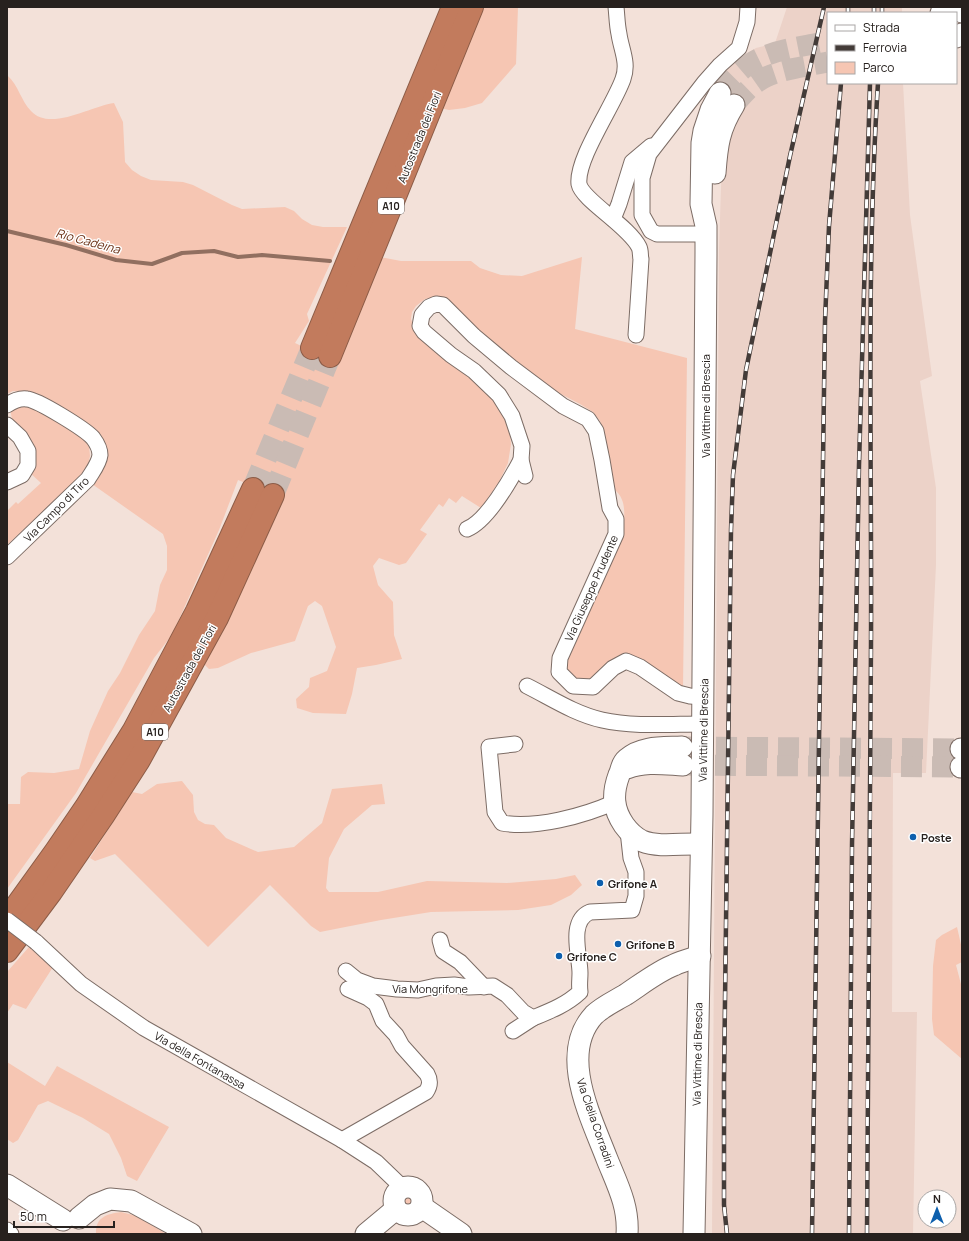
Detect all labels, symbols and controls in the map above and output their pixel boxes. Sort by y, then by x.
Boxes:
legend [827,12,957,84]
text: Strada [863,19,900,36]
text: Ferrovia [863,39,907,56]
text: Parco [863,59,894,76]
street label: Autostrada dei Fiori [394,89,444,185]
road number: A10 [378,198,404,214]
water label: Rio Cadeina [54,224,123,258]
street label: Via Vittime di Brescia [698,354,713,458]
street label: Via Campo di Tiro [20,473,92,545]
street label: Via Giuseppe Prudente [561,532,621,644]
street label: Autostrada dei Fiori [159,622,219,714]
street label: Via Vittime di Brescia [695,678,711,782]
road number: A10 [142,724,168,740]
place label: Poste [921,830,952,845]
marker: Poste [908,832,918,842]
place label: Grifone A [608,876,658,891]
marker: Grifone A [595,878,605,888]
place label: Grifone B [626,937,675,952]
marker: Grifone B [613,939,623,949]
place label: Grifone C [567,949,617,964]
marker: Grifone C [554,951,564,961]
street label: Via Mongrifone [392,981,468,996]
street label: Via Vittime di Brescia [689,1002,705,1106]
street label: Via della Fontanassa [152,1028,248,1092]
street label: Via Clelia Corradini [574,1076,618,1170]
north arrow [917,1189,957,1229]
text: N [933,1191,941,1206]
scale bar [14,1203,114,1229]
text: 50 m [20,1208,47,1225]

